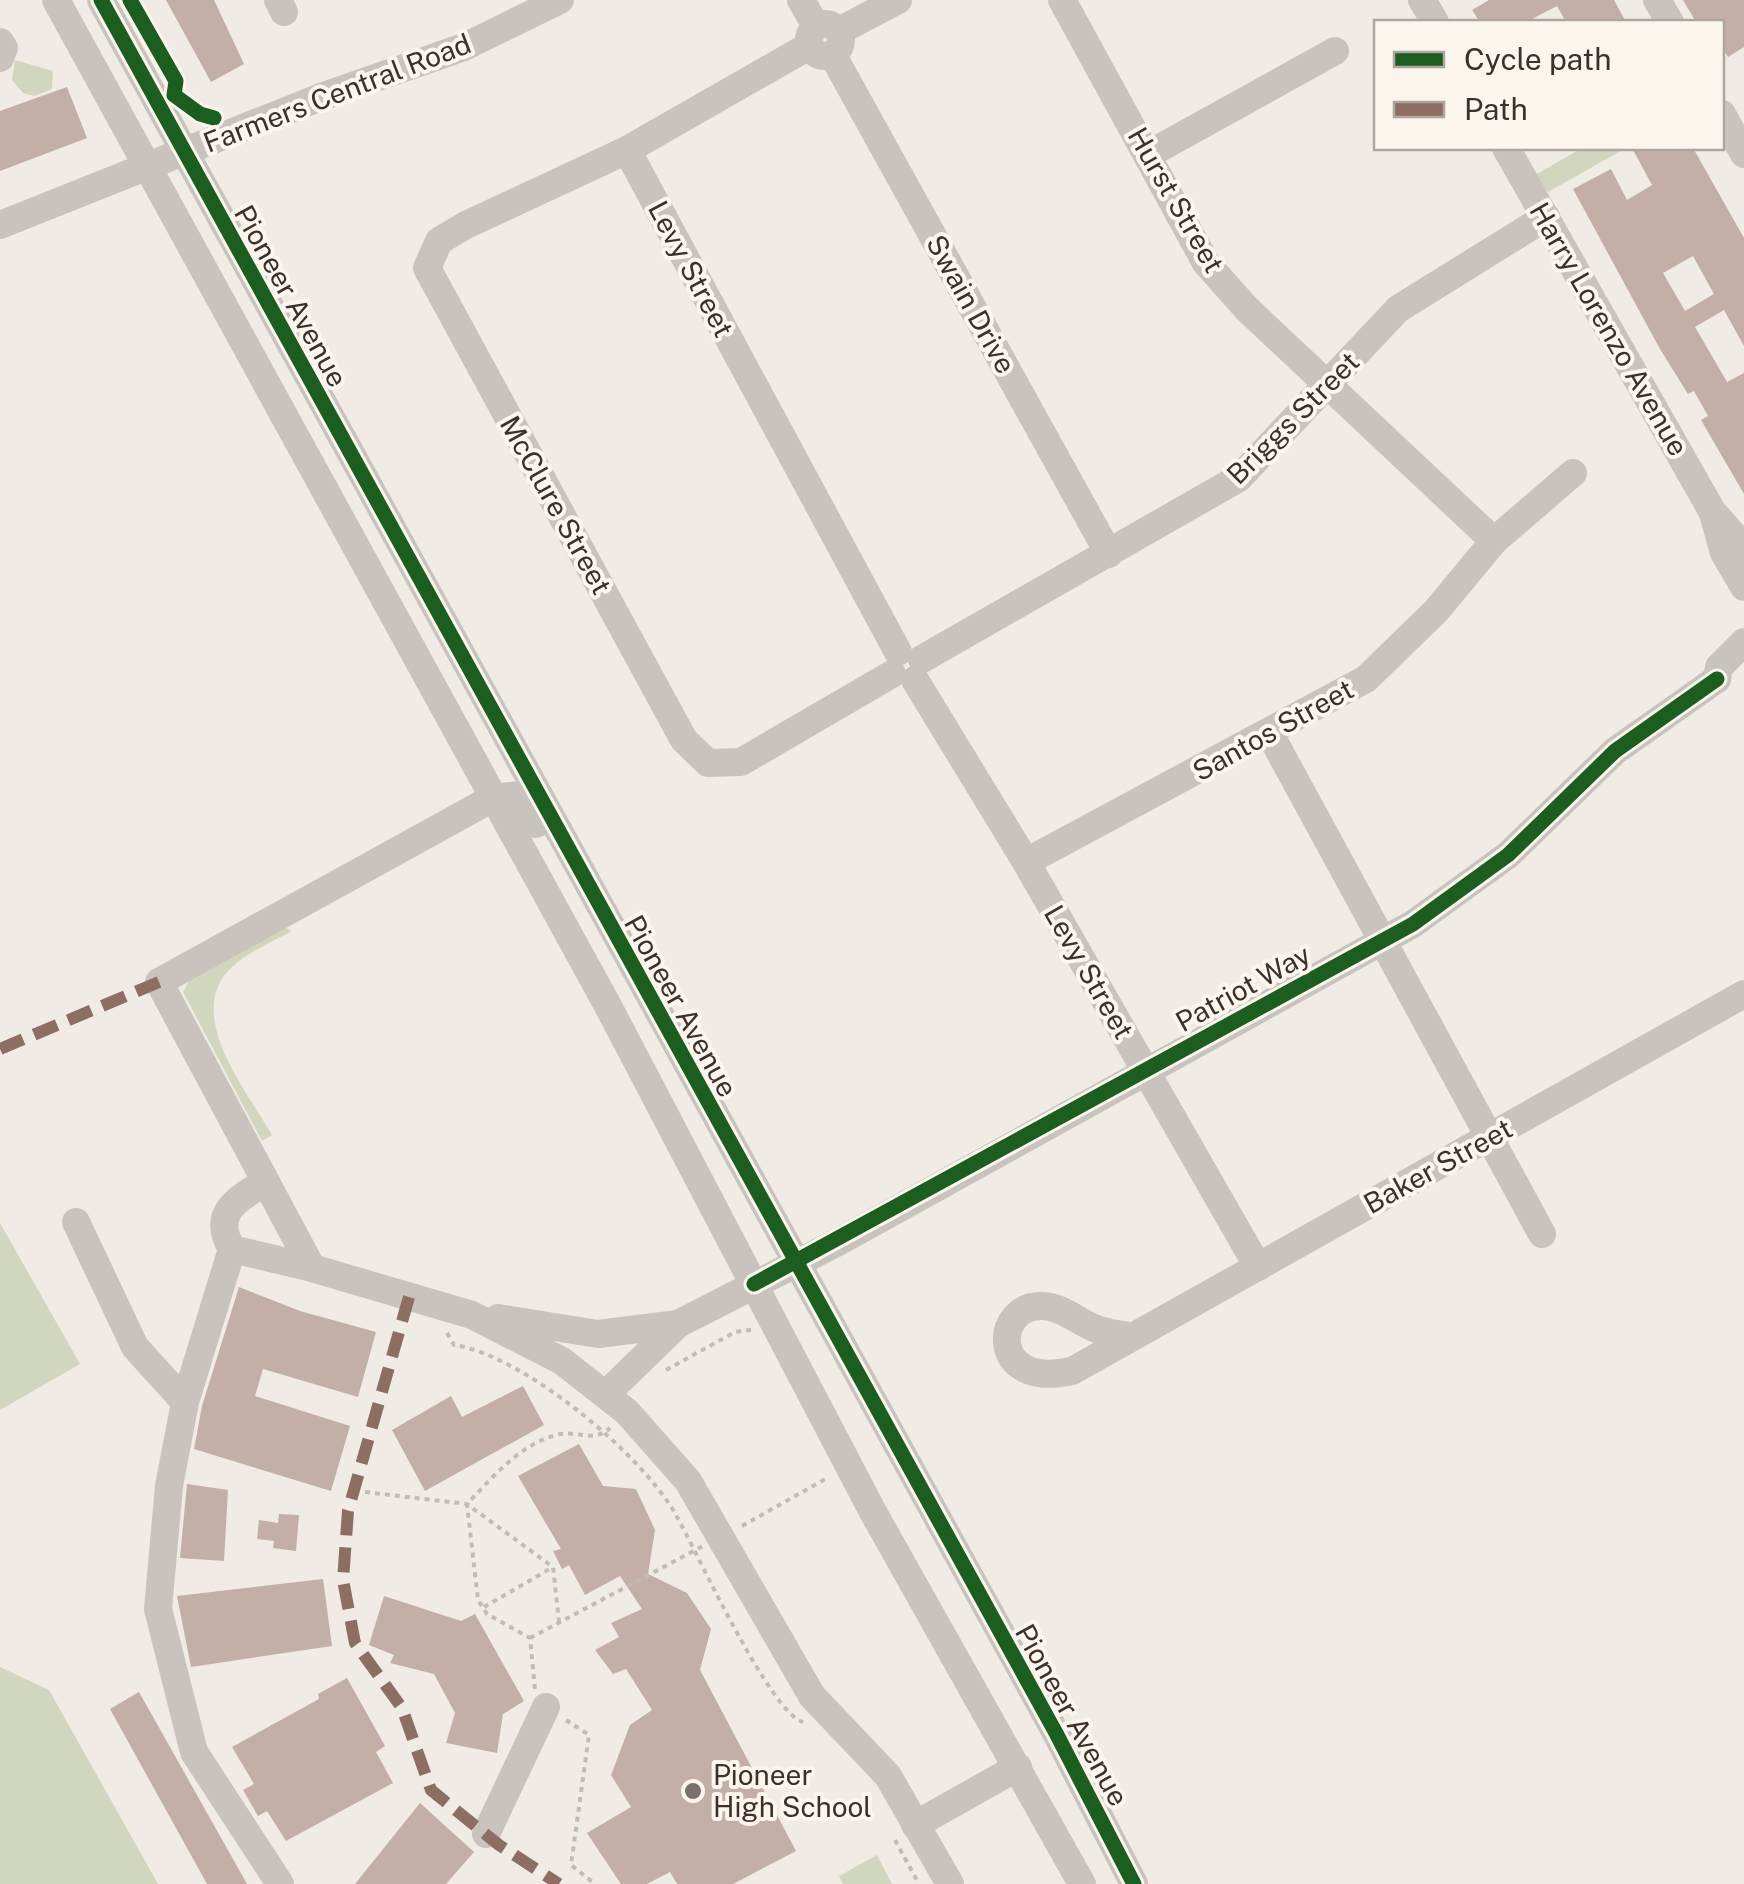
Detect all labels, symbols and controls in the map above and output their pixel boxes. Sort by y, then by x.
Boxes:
legend [1374,20,1724,150]
street label: Farmers Central Road [198,26,475,159]
text: Cycle path [1464,41,1612,77]
text: Path [1464,91,1528,127]
street label: Hurst Street [1122,121,1231,278]
street label: Levy Street [642,195,741,342]
street label: Harry Lorenzo Avenue [1523,196,1695,461]
street label: Pioneer Avenue [228,199,355,392]
street label: Swain Drive [920,229,1023,379]
street label: Briggs Street [1220,345,1366,491]
street label: McClure Street [494,410,619,600]
street label: Santos Street [1187,672,1359,787]
street label: Levy Street [1038,899,1141,1045]
street label: Pioneer Avenue [618,909,745,1102]
street label: Patriot Way [1170,937,1316,1038]
street label: Baker Street [1358,1111,1518,1220]
street label: Pioneer Avenue [1009,1618,1136,1811]
place label: Pioneer High School [713,1758,872,1823]
marker: Pioneer High School [682,1780,704,1802]

